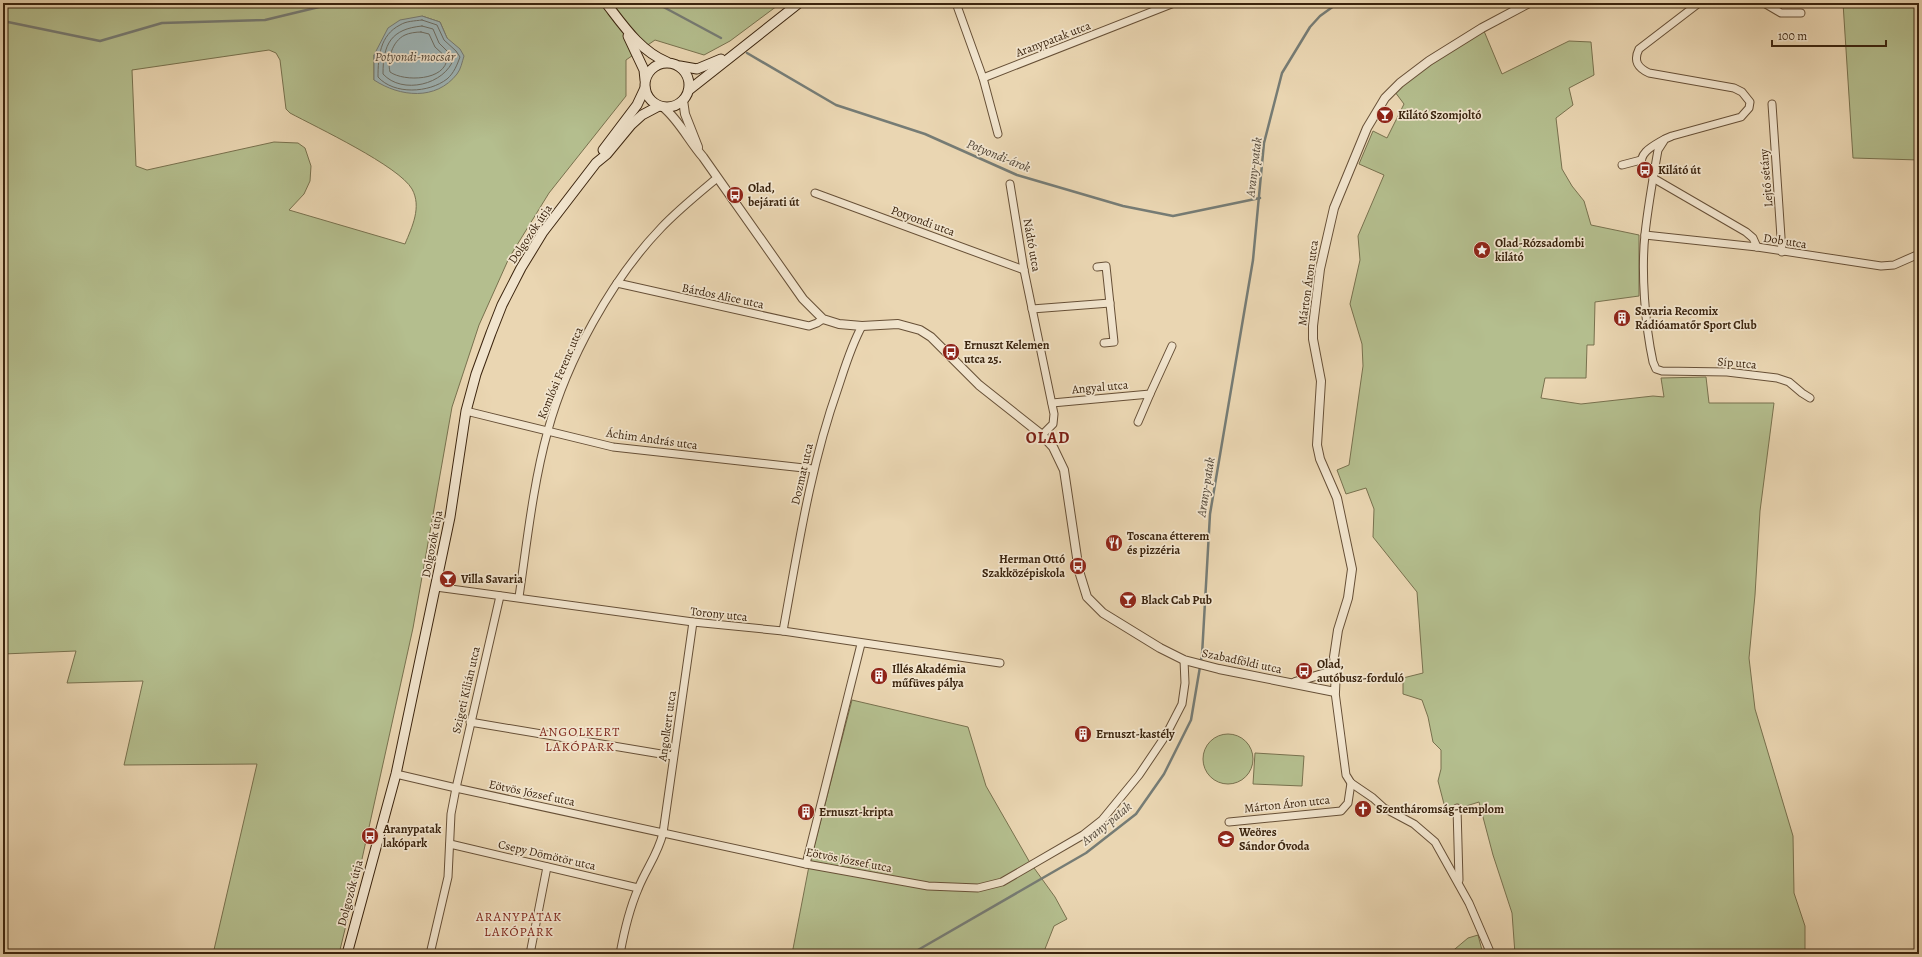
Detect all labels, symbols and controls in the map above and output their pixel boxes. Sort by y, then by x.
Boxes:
street label: Aranypatak utca [1012,17,1093,61]
scale bar [1772,22,1886,48]
text: 100 m [1778,28,1807,44]
water label: Potyondi-mocsár [375,48,456,65]
bar icon: Kilátó Szomjoltó [1375,105,1395,125]
place label: Kilátó Szomjoltó [1398,107,1481,123]
water label: Potyondi-árok [964,135,1034,176]
water label: Arany-patak [1241,136,1266,199]
street label: Lejtő sétány [1755,148,1777,208]
bus stop icon: Kilátó út [1635,160,1655,180]
place label: Kilátó út [1658,162,1701,178]
place label: Olad, bejárati út [747,180,799,210]
bus stop icon: Olad, bejárati út [725,185,745,205]
street label: Dolgozók útja [504,201,556,267]
street label: Potyondi utca [889,202,958,240]
street label: Nádtó utca [1019,217,1045,273]
street label: Dob utca [1762,230,1808,252]
place label: Olad-Rózsadombi kilátó [1495,235,1585,265]
street label: Márton Áron utca [1294,239,1322,327]
place icon: Olad-Rózsadombi kilátó [1472,240,1492,260]
street label: Bárdos Alice utca [680,279,766,313]
place label: Savaria Recomix Rádióamatőr Sport Club [1635,303,1757,333]
building icon: Savaria Recomix Rádióamatőr Sport Club [1612,308,1632,328]
street label: Komlósi Ferenc utca [533,324,587,421]
place label: Ernuszt Kelemen utca 25. [964,337,1050,367]
bus stop icon: Ernuszt Kelemen utca 25. [941,342,961,362]
street label: Síp utca [1717,353,1758,373]
street label: Angyal utca [1070,377,1129,398]
street label: Áchim András utca [604,425,699,453]
district label: OLAD [1026,427,1070,449]
street label: Dozmat utca [787,441,817,506]
water label: Arany-patak [1192,456,1219,519]
street label: Dolgozók útja [418,509,446,579]
place label: Toscana étterem és pizzéria [1127,528,1209,558]
restaurant icon: Toscana étterem és pizzéria [1104,533,1124,553]
place label: Herman Ottó Szakközépiskola [982,551,1065,581]
bus stop icon: Herman Ottó Szakközépiskola [1068,556,1088,576]
bar icon: Villa Savaria [438,569,458,589]
place label: Villa Savaria [460,571,523,587]
bar icon: Black Cab Pub [1118,590,1138,610]
place label: Black Cab Pub [1141,592,1212,608]
street label: Torony utca [690,603,749,625]
street label: Szigeti Kilián utca [448,644,484,735]
street label: Szabadföldi utca [1200,645,1284,677]
place label: Olad, autóbusz-forduló [1317,656,1404,686]
place label: Illés Akadémia műfüves pálya [892,661,966,691]
bus stop icon: Olad, autóbusz-forduló [1294,661,1314,681]
building icon: Illés Akadémia műfüves pálya [869,666,889,686]
street label: Angolkert utca [654,689,680,763]
district label: ANGOLKERT LAKÓPARK [539,723,620,755]
building icon: Ernuszt-kastély [1073,724,1093,744]
place label: Ernuszt-kastély [1096,726,1175,742]
street label: Eötvös József utca [488,776,577,810]
street label: Márton Áron utca [1243,791,1331,816]
water label: Arany-patak [1077,798,1135,850]
church icon: Szentháromság-templom [1353,799,1373,819]
place label: Szentháromság-templom [1376,801,1504,817]
building icon: Ernuszt-kripta [796,802,816,822]
place label: Ernuszt-kripta [819,804,894,820]
place label: Aranypatak lakópark [382,821,442,851]
place label: Weöres Sándor Óvoda [1238,824,1310,854]
bus stop icon: Aranypatak lakópark [360,826,380,846]
school or university icon: Weöres Sándor Óvoda [1216,829,1236,849]
street label: Csepy Dömötör utca [497,836,598,874]
street label: Eötvös József utca [805,844,894,876]
street label: Dolgozók útja [333,858,367,928]
district label: ARANYPATAK LAKÓPARK [475,908,562,940]

